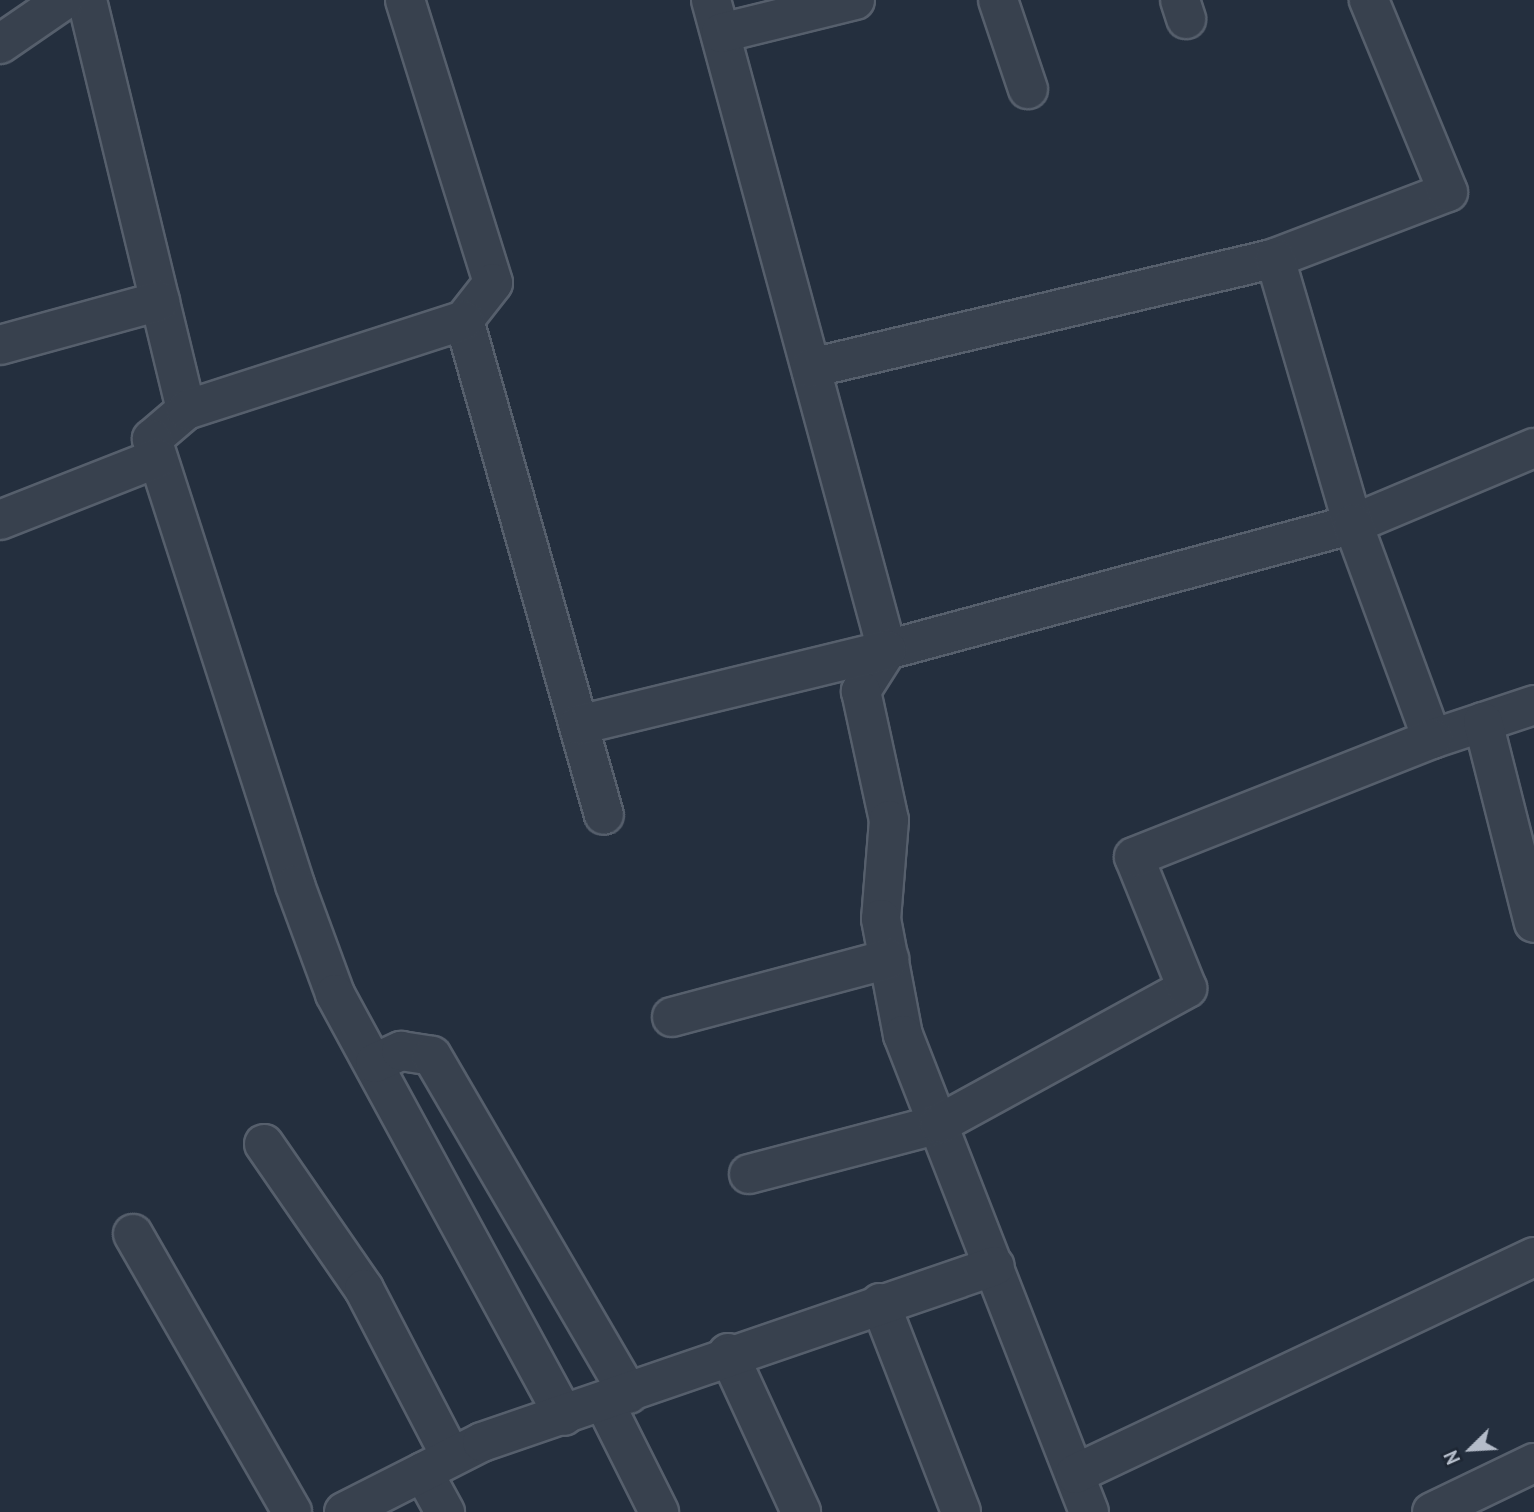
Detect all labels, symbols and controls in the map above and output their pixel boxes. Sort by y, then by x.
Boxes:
north arrow [1436,1414,1506,1484]
text: N [1438,1447,1465,1468]

